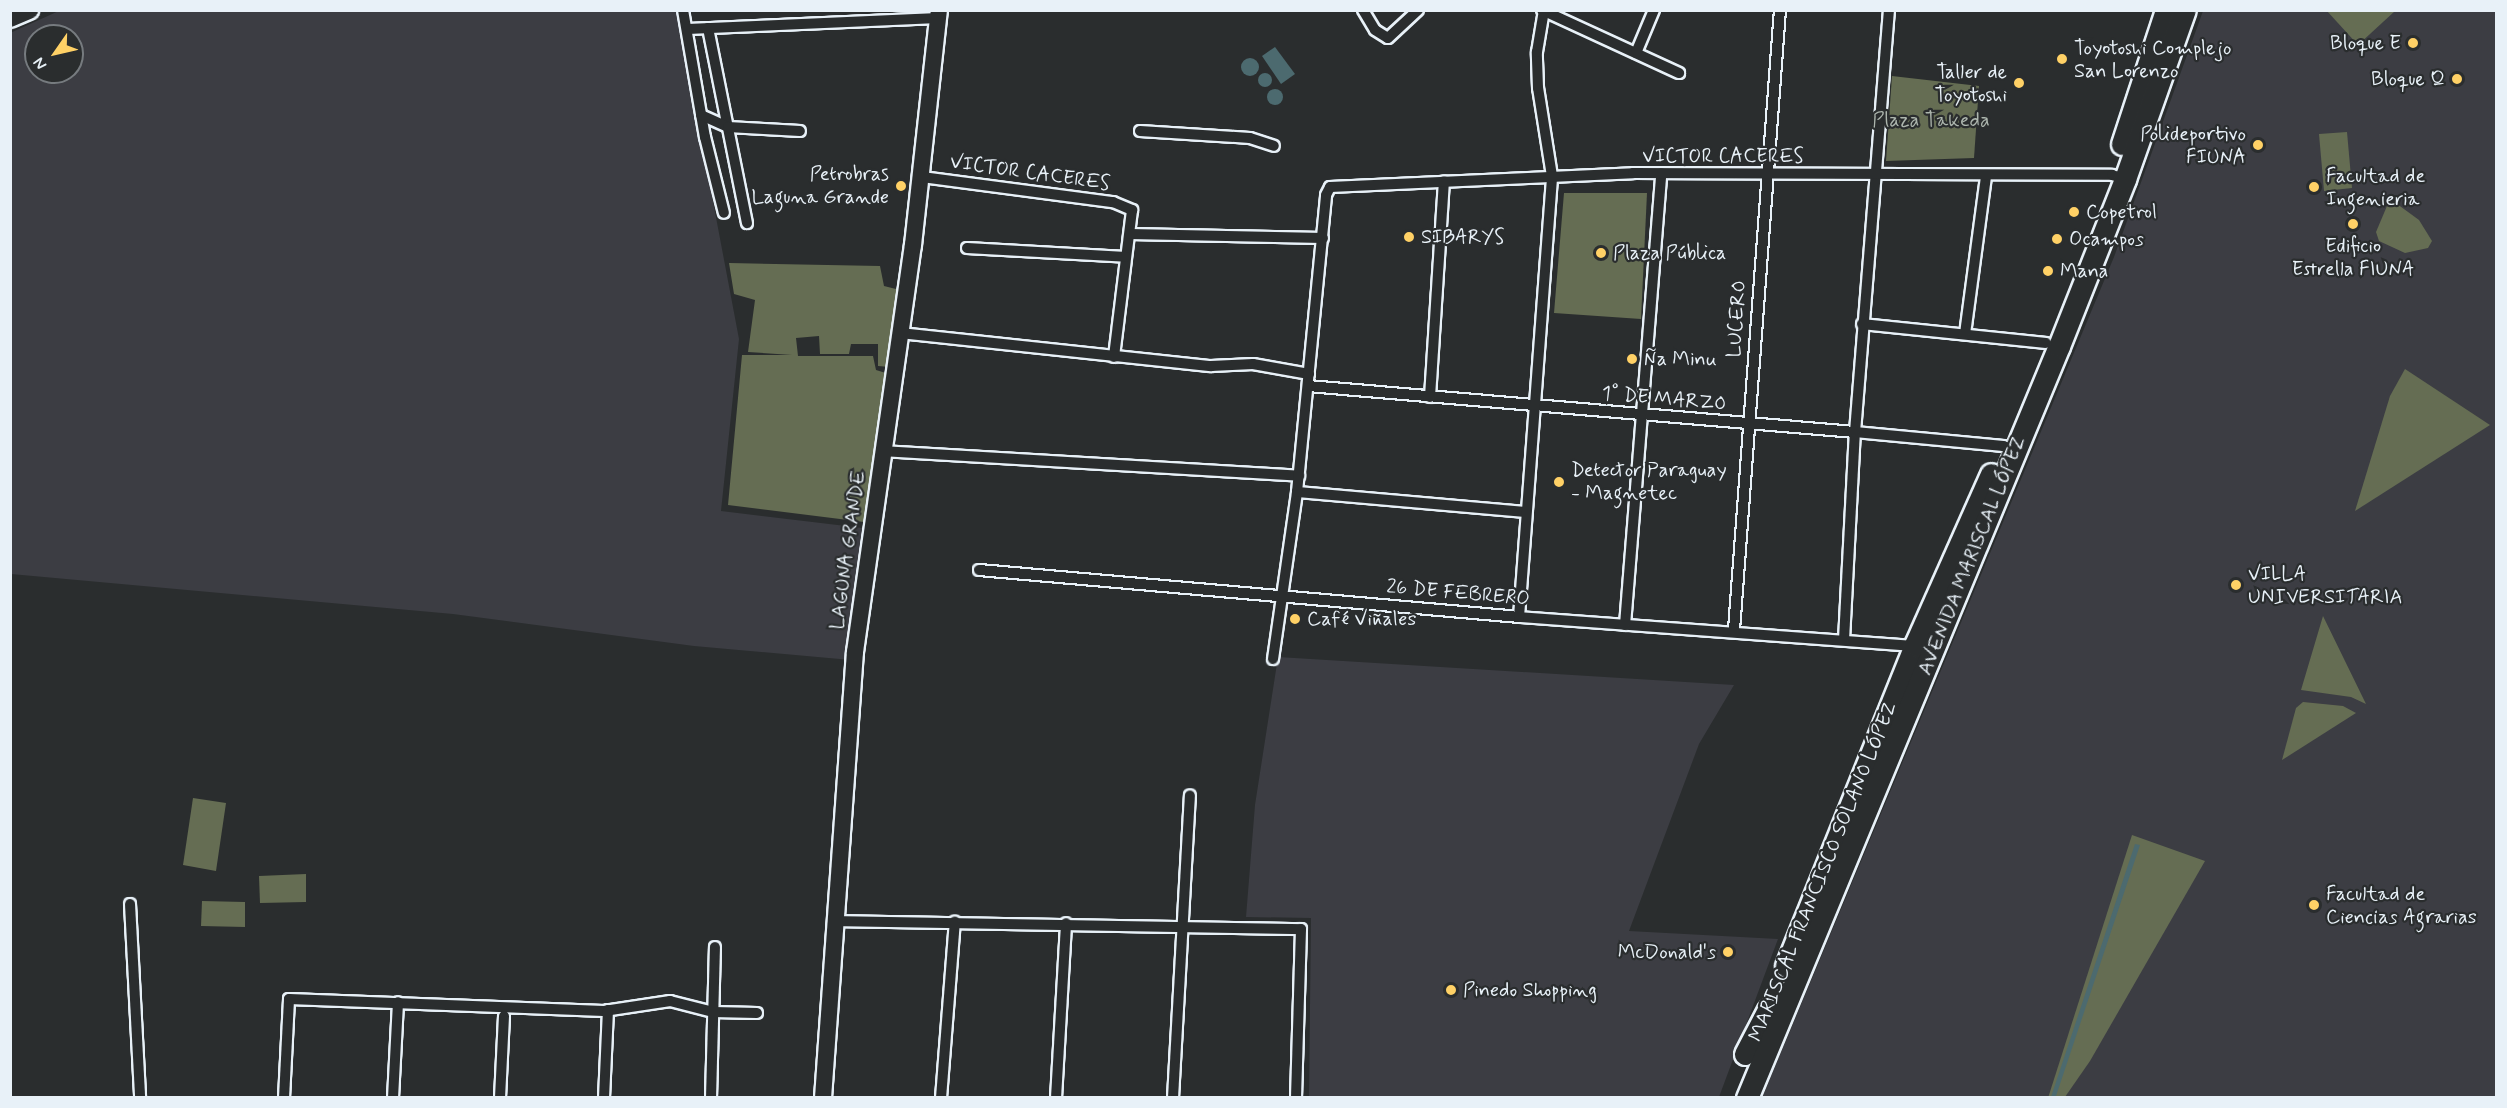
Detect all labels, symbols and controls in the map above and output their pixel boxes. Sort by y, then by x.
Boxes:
north arrow [24,24,84,84]
place label: Bloque E [2330,31,2401,55]
place label: Toyotoshi Complejo San Lorenzo [2074,36,2231,83]
marker: Bloque E [2406,36,2420,50]
marker: Toyotoshi Complejo San Lorenzo [2055,52,2069,66]
text: N [29,53,52,74]
place label: Taller de Toyotoshi [1935,60,2007,107]
place label: Bloque Q [2371,67,2445,91]
marker: Bloque Q [2450,72,2464,86]
marker: Taller de Toyotoshi [2012,76,2026,90]
park label: Plaza Takeda [1874,108,1988,132]
place label: Polideportivo FIUNA [2140,122,2246,169]
marker: Polideportivo FIUNA [2251,138,2265,152]
street label: VICTOR CACERES [1640,144,1806,168]
street label: VICTOR CACERES [946,150,1114,196]
place label: Petrobras Laguna Grande [752,162,889,209]
place label: Facultad de Ingenieria [2326,164,2424,211]
marker: Petrobras Laguna Grande [894,179,908,193]
marker: Facultad de Ingenieria [2307,180,2321,194]
place label: Copetrol [2086,200,2157,224]
marker: Copetrol [2067,205,2081,219]
marker: Edificio Estrella FIUNA [2346,217,2360,231]
place label: SIBARYS [1421,225,1504,249]
place label: Ocampos [2069,227,2144,251]
marker: SIBARYS [1402,230,1416,244]
marker: Ocampos [2050,232,2064,246]
place label: Edificio Estrella FIUNA [2289,234,2417,281]
place label: Plaza Pública [1613,241,1726,265]
marker: Plaza Pública [1594,246,1608,260]
place label: Mana [2060,259,2108,283]
marker: Mana [2041,264,2055,278]
street label: LUCERO [1722,280,1752,358]
place label: Ña Minu [1644,347,1713,371]
marker: Ña Minu [1625,352,1639,366]
street label: 1° DE MARZO [1602,382,1726,416]
street label: AVENIDA MARISCAL LÓPEZ [1912,430,2032,682]
place label: Detector Paraguay - Magnetec [1571,458,1727,505]
street label: LAGUNA GRANDE [825,469,871,631]
marker: Detector Paraguay - Magnetec [1552,475,1566,489]
place label: VILLA UNIVERSITARIA [2248,562,2403,609]
street label: 26 DE FEBRERO [1385,575,1531,611]
marker: VILLA UNIVERSITARIA [2229,578,2243,592]
place label: Café Viñales [1307,607,1416,631]
marker: Café Viñales [1288,612,1302,626]
street label: MARISCAL FRANCISCO SOLANO LÓPEZ [1744,700,1902,1044]
place label: Facultad de Ciencias Agrarias [2326,882,2476,929]
marker: Facultad de Ciencias Agrarias [2307,898,2321,912]
place label: McDonald's [1618,940,1716,964]
marker: McDonald's [1721,945,1735,959]
place label: Pinedo Shopping [1463,978,1597,1002]
marker: Pinedo Shopping [1444,983,1458,997]

